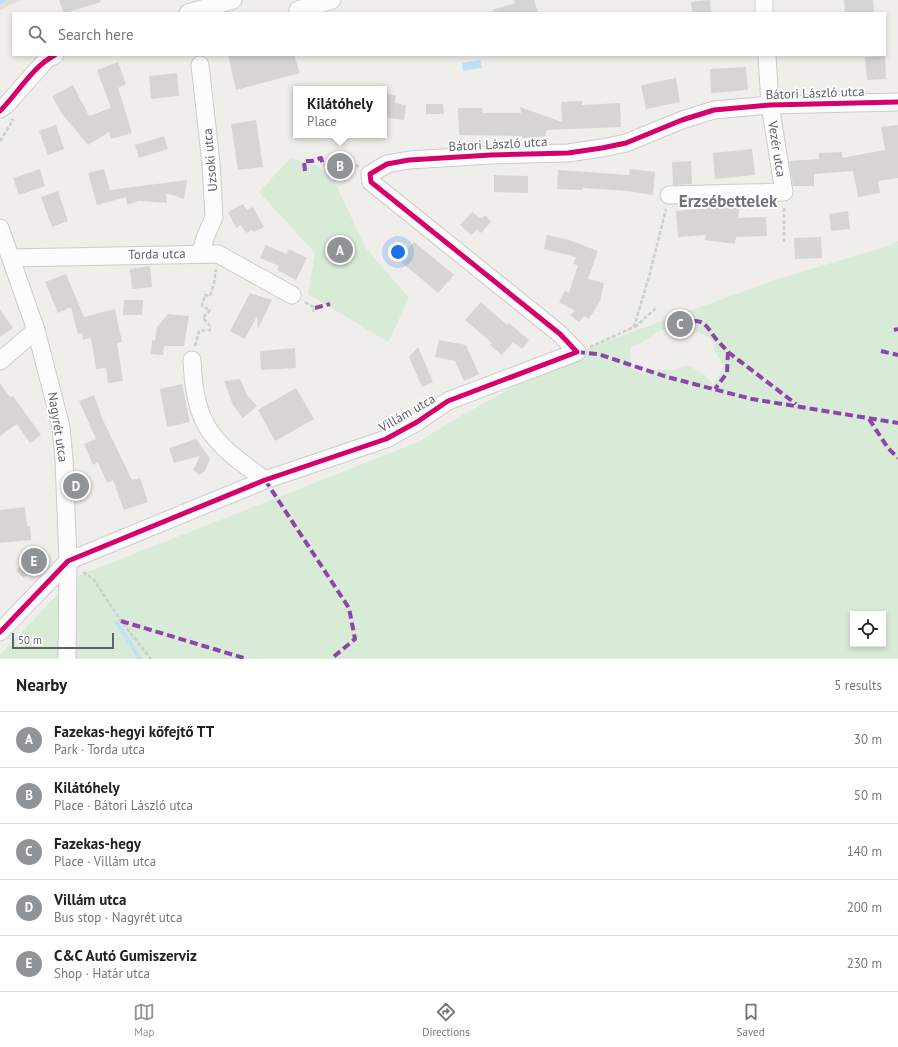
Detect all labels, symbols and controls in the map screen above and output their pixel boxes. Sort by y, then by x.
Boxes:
search box [12,12,886,56]
icon: search [26,23,48,45]
text: Search here [58,25,134,44]
street label: Bátori László utca [765,83,865,103]
popup [293,86,387,138]
text: Kilátóhely [307,94,373,113]
text: Place [307,113,337,130]
street label: Vezér utca [764,119,790,178]
street label: Uzsoki utca [199,128,221,192]
street label: Bátori László utca [448,133,548,155]
pin: B [327,151,353,181]
district label: Erzsébettelek [679,190,778,212]
pin: A [327,235,353,265]
your location [388,242,408,262]
street label: Torda utca [128,245,186,263]
pin: C [667,309,693,339]
street label: Villám utca [375,390,438,436]
street label: Nagyrét utca [44,391,72,463]
pin: D [63,471,89,501]
pin: E [21,546,47,576]
map controls [850,611,886,647]
button: locate [850,611,886,647]
scale bar [12,631,114,650]
text: 50 m [18,633,42,647]
text: Nearby [16,674,67,696]
text: 5 results [834,677,882,694]
text: Fazekas-hegyi kőfejtő TT [54,722,214,741]
text: A [25,731,33,748]
text: 30 m [854,731,882,748]
text: Park · Torda utca [54,741,145,758]
text: Kilátóhely [54,778,120,797]
text: B [25,787,33,804]
text: 50 m [854,787,882,804]
text: Place · Bátori László utca [54,797,193,814]
text: Fazekas-hegy [54,834,141,853]
text: C [25,843,33,860]
text: 140 m [847,843,882,860]
text: Place · Villám utca [54,853,156,870]
text: Villám utca [54,890,126,909]
text: D [25,899,33,916]
text: 200 m [847,899,882,916]
text: Bus stop · Nagyrét utca [54,909,182,926]
text: C&C Autó Gumiszerviz [54,946,197,965]
text: E [26,955,32,972]
text: 230 m [847,955,882,972]
text: Shop · Határ utca [54,965,150,982]
tab: Map [133,1001,155,1039]
tab: Directions [422,1001,470,1039]
tab: Saved [737,1001,765,1039]

